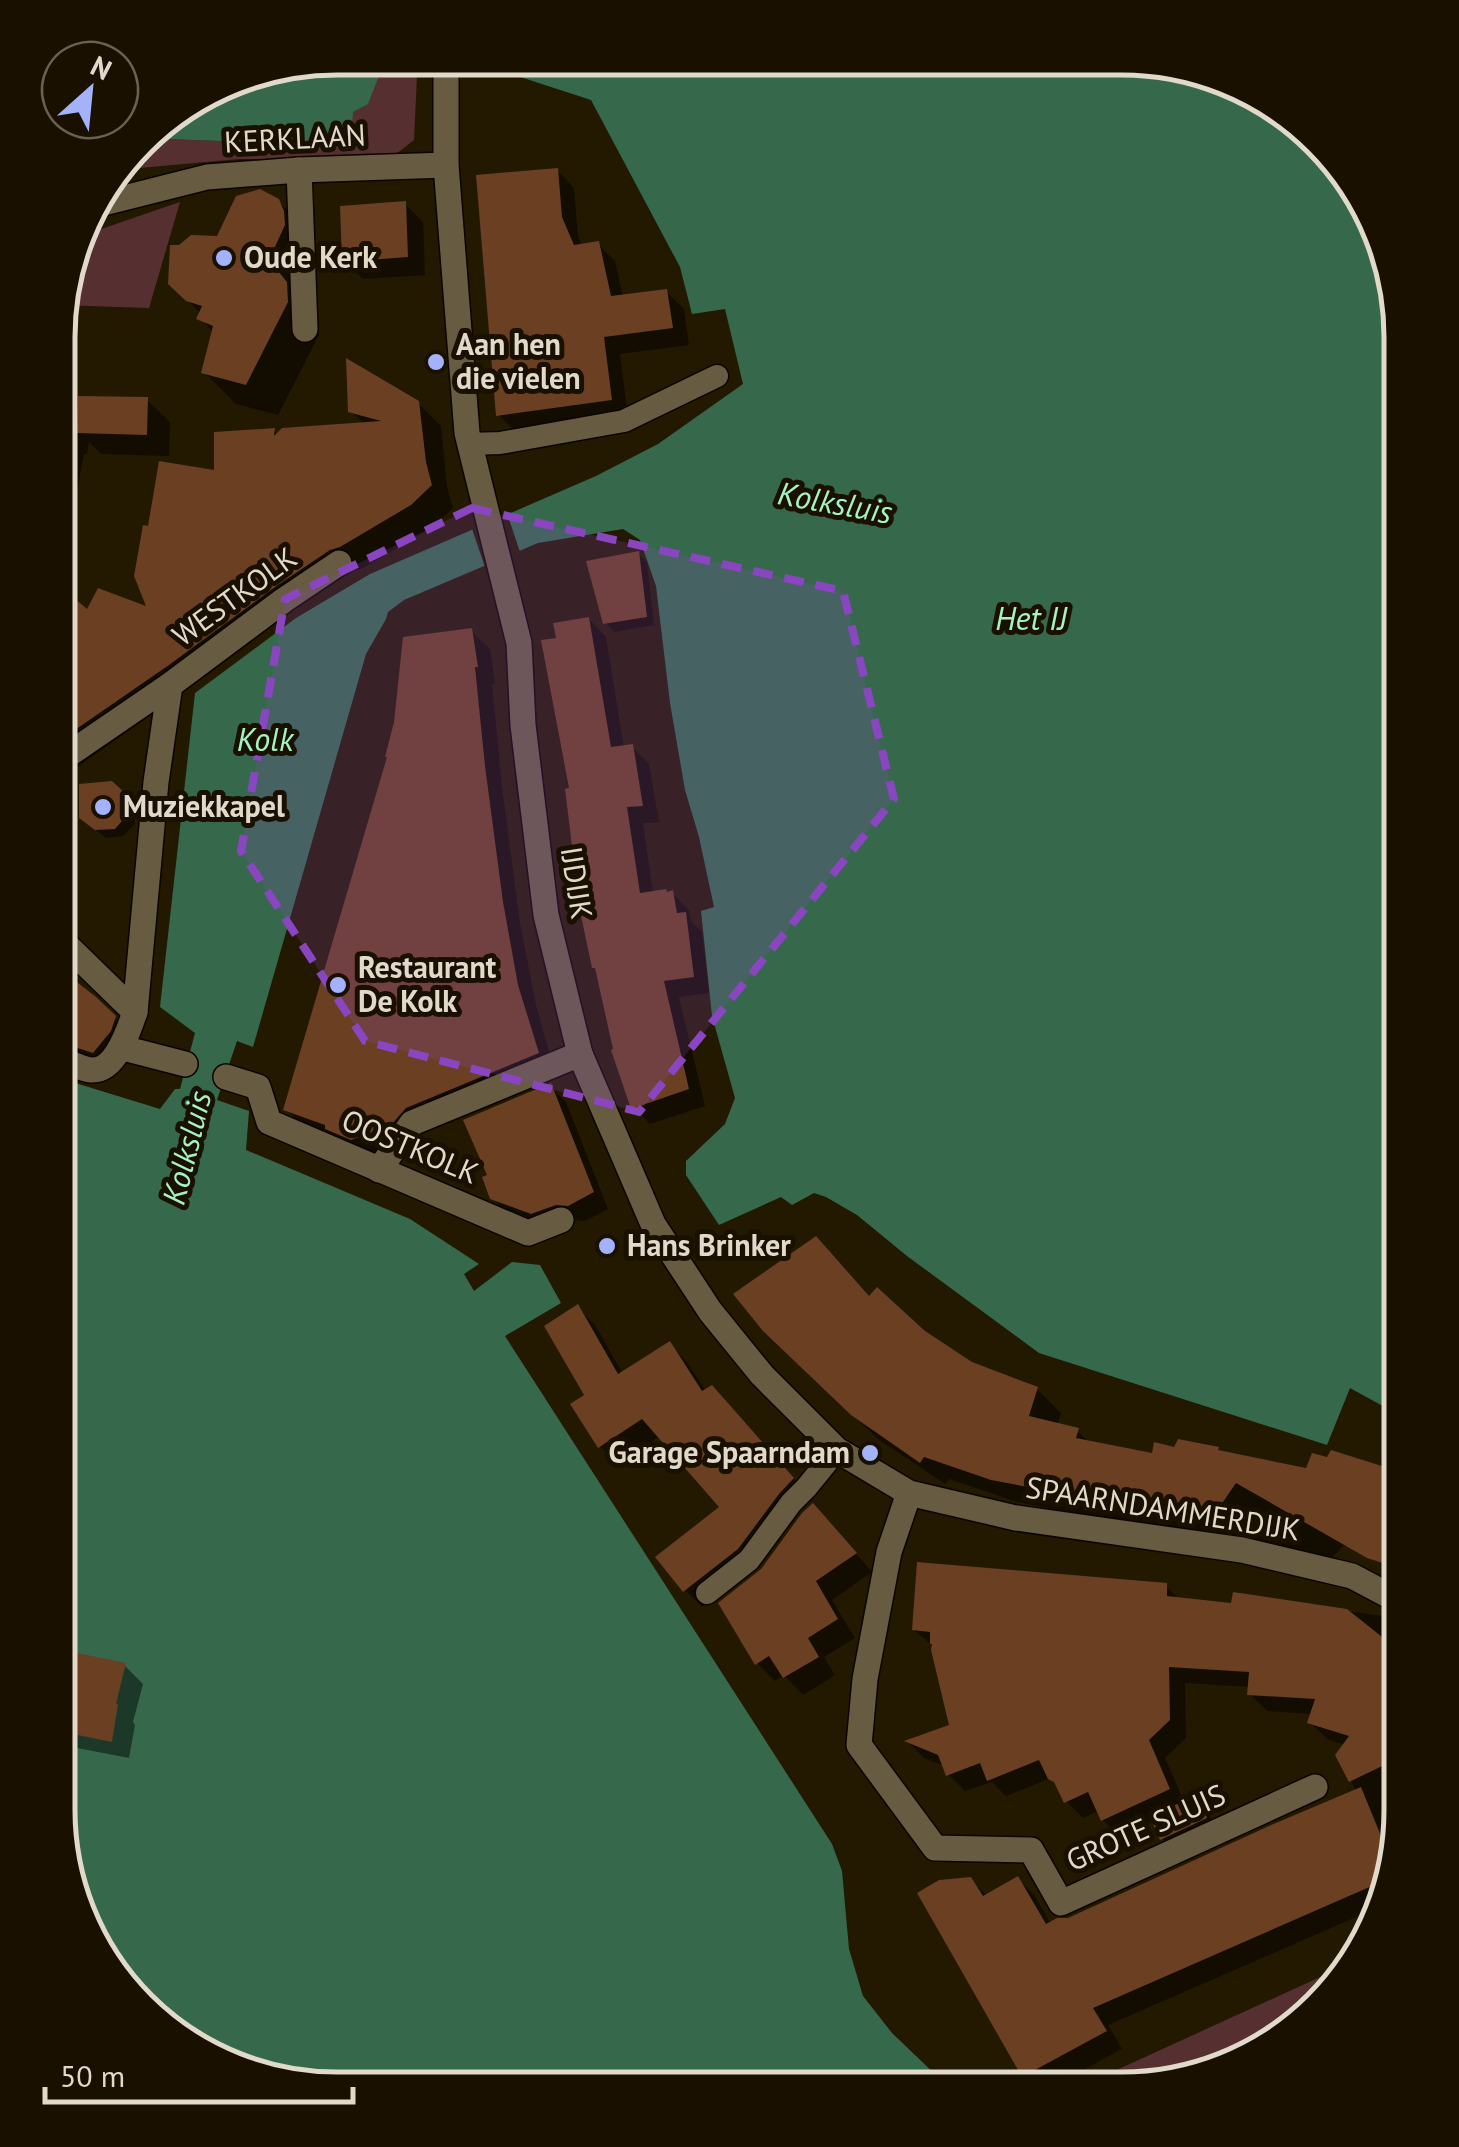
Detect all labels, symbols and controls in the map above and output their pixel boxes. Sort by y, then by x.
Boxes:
north arrow [40,40,140,140]
text: N [85,47,118,88]
street label: KERKLAAN [223,114,367,161]
place label: Oude Kerk [244,237,377,276]
marker: Oude Kerk [213,247,235,269]
place label: Aan hen die vielen [456,324,581,397]
marker: Aan hen die vielen [425,351,447,373]
water label: Kolksluis [775,471,896,533]
street label: WESTKOLK [164,537,304,654]
water label: Het IJ [995,597,1068,639]
water label: Kolk [237,718,295,760]
place label: Muziekkapel [123,786,285,825]
marker: Muziekkapel [92,796,114,818]
street label: IJDIJK [553,844,602,922]
place label: Restaurant De Kolk [358,947,497,1020]
marker: Restaurant De Kolk [327,974,349,996]
water label: Kolksluis [152,1086,220,1209]
street label: OOSTKOLK [336,1099,485,1192]
place label: Hans Brinker [627,1225,791,1264]
marker: Hans Brinker [596,1235,618,1257]
place label: Garage Spaarndam [609,1432,850,1471]
marker: Garage Spaarndam [859,1442,881,1464]
street label: SPAARNDAMMERDIJK [1023,1467,1303,1548]
street label: GROTE SLUIS [1060,1774,1231,1879]
scale bar [45,2042,352,2104]
text: 50 m [60,2056,125,2095]

